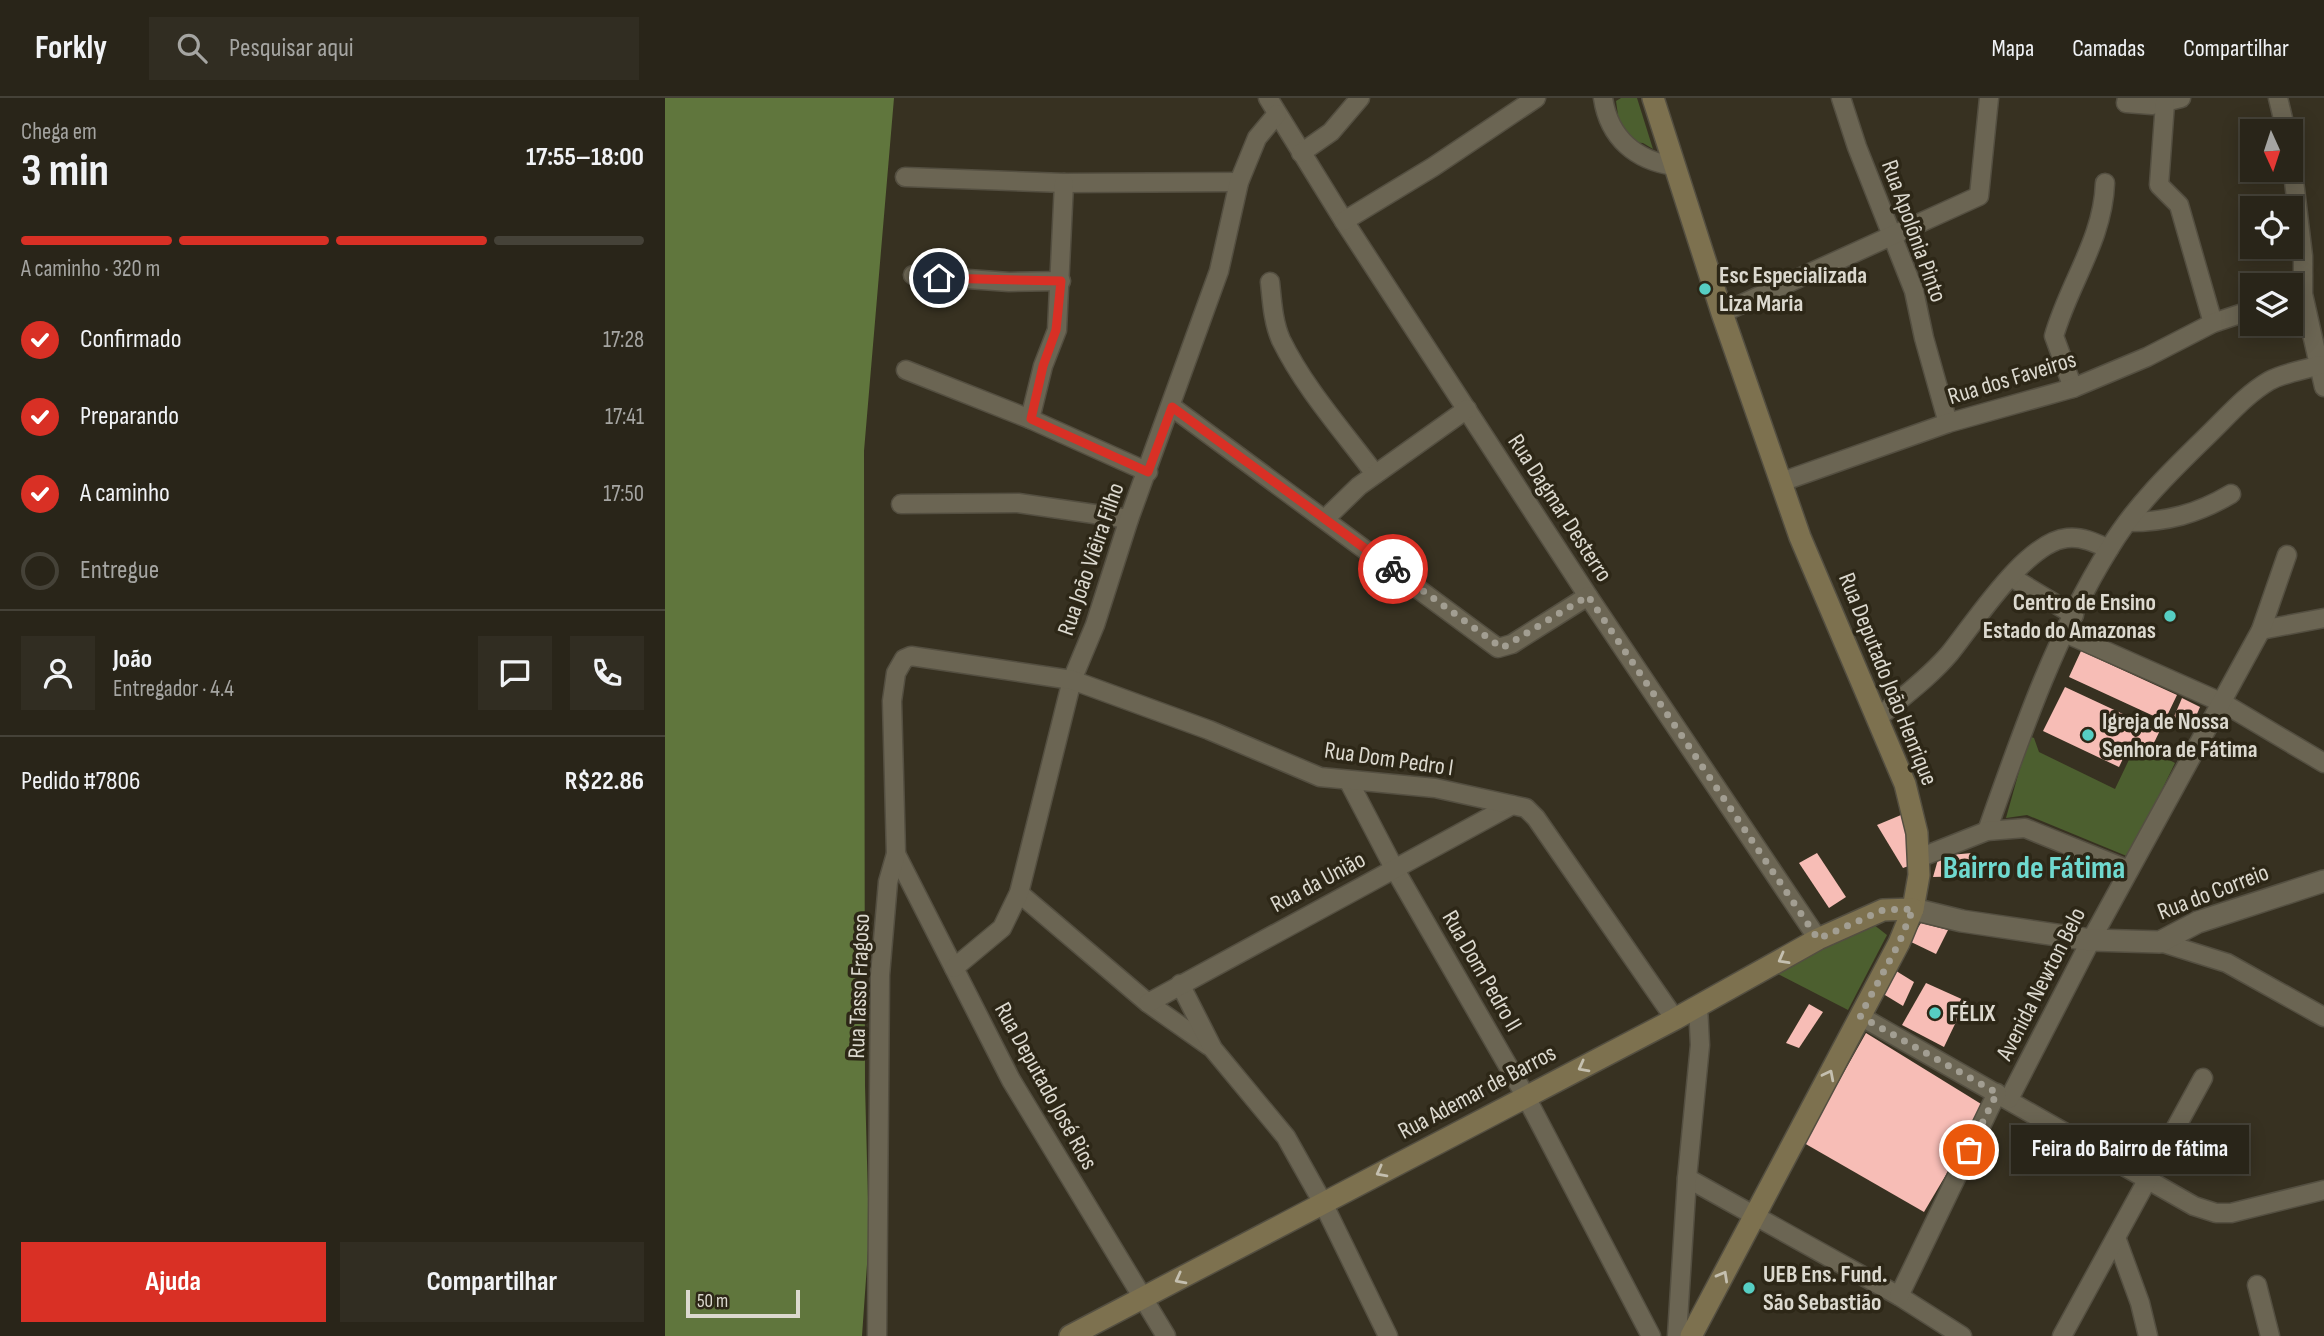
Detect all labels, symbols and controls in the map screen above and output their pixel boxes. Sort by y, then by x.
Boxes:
search box [149,17,639,80]
text: Forkly [35,28,107,68]
icon: search [173,29,211,67]
text: Pesquisar aqui [229,33,354,64]
text: Mapa [1992,34,2034,63]
text: Camadas [2072,34,2145,63]
text: Compartilhar [2183,34,2289,63]
text: Chega em [21,118,97,146]
north arrow [2240,119,2303,182]
map controls [2240,119,2303,336]
text: 17:55–18:00 [526,142,644,173]
text: 3 min [21,144,109,199]
street label: Rua Apolônia Pinto [1875,156,1953,306]
button: locate [2240,196,2303,259]
pin [909,248,969,308]
text: A caminho · 320 m [21,255,160,283]
icon: home [920,259,958,297]
place label: Esc Especializada Liza Maria [1719,261,1867,318]
button: layers [2240,273,2303,336]
marker: Esc Especializada Liza Maria [1697,281,1713,297]
icon: check [21,321,59,359]
text: Confirmado [80,324,181,355]
text: 17:28 [603,326,644,354]
street label: Rua dos Faveiros [1944,345,2080,411]
icon: check [21,398,59,436]
text: Preparando [80,401,179,432]
text: 17:41 [605,403,644,431]
street label: Rua Dagmar Desterro [1501,429,1619,587]
icon: check [21,475,59,513]
text: A caminho [80,478,170,509]
street label: Rua João Viêira Filho [1051,479,1131,639]
text: 17:50 [603,480,644,508]
courier [1358,534,1428,604]
icon: bike [1374,550,1412,588]
text: Entregue [80,555,159,586]
street label: Rua Deputado João Henrique [1832,568,1944,790]
place label: Centro de Ensino Estado do Amazonas [1983,588,2156,645]
marker: Centro de Ensino Estado do Amazonas [2162,608,2178,624]
button: person [21,636,95,710]
button: chat [478,636,552,710]
button: phone [570,636,644,710]
text: João [113,644,152,675]
text: Entregador · 4.4 [113,675,234,703]
place label: Igreja de Nossa Senhora de Fátima [2102,707,2258,764]
marker: Igreja de Nossa Senhora de Fátima [2080,727,2096,743]
street label: Rua Dom Pedro I [1323,736,1455,782]
text: Pedido #7806 [21,766,140,797]
text: R$22.86 [565,766,644,797]
street label: Rua da União [1266,845,1370,919]
district label: Bairro de Fátima [1943,849,2125,888]
street label: Rua do Correio [2153,858,2273,926]
street label: Avenida Newton Belo [1990,903,2092,1066]
street label: Rua Dom Pedro II [1436,905,1528,1037]
street label: Rua Tasso Fragoso [842,913,876,1059]
one-way arrow [1777,951,1790,964]
street label: Rua Deputado José Rios [988,997,1104,1175]
place label: FÉLIX [1949,999,1996,1028]
marker: FÉLIX [1927,1005,1943,1021]
street label: Rua Ademar de Barros [1393,1038,1561,1146]
one-way arrow [1577,1059,1590,1072]
one-way arrow [1821,1070,1835,1082]
pin [1939,1120,1999,1180]
callout: Feira do Bairro de fátima [2011,1126,2249,1174]
icon: bag [1950,1131,1988,1169]
text: Feira do Bairro de fátima [2032,1135,2228,1163]
one-way arrow [1376,1164,1388,1178]
button: Ajuda [21,1242,326,1322]
button: Compartilhar [340,1242,644,1322]
place label: UEB Ens. Fund. São Sebastião [1763,1260,1887,1317]
one-way arrow [1175,1271,1187,1284]
one-way arrow [1715,1271,1729,1283]
marker: UEB Ens. Fund. São Sebastião [1741,1280,1757,1296]
scale bar [686,1287,800,1319]
text: 50 m [697,1290,728,1313]

